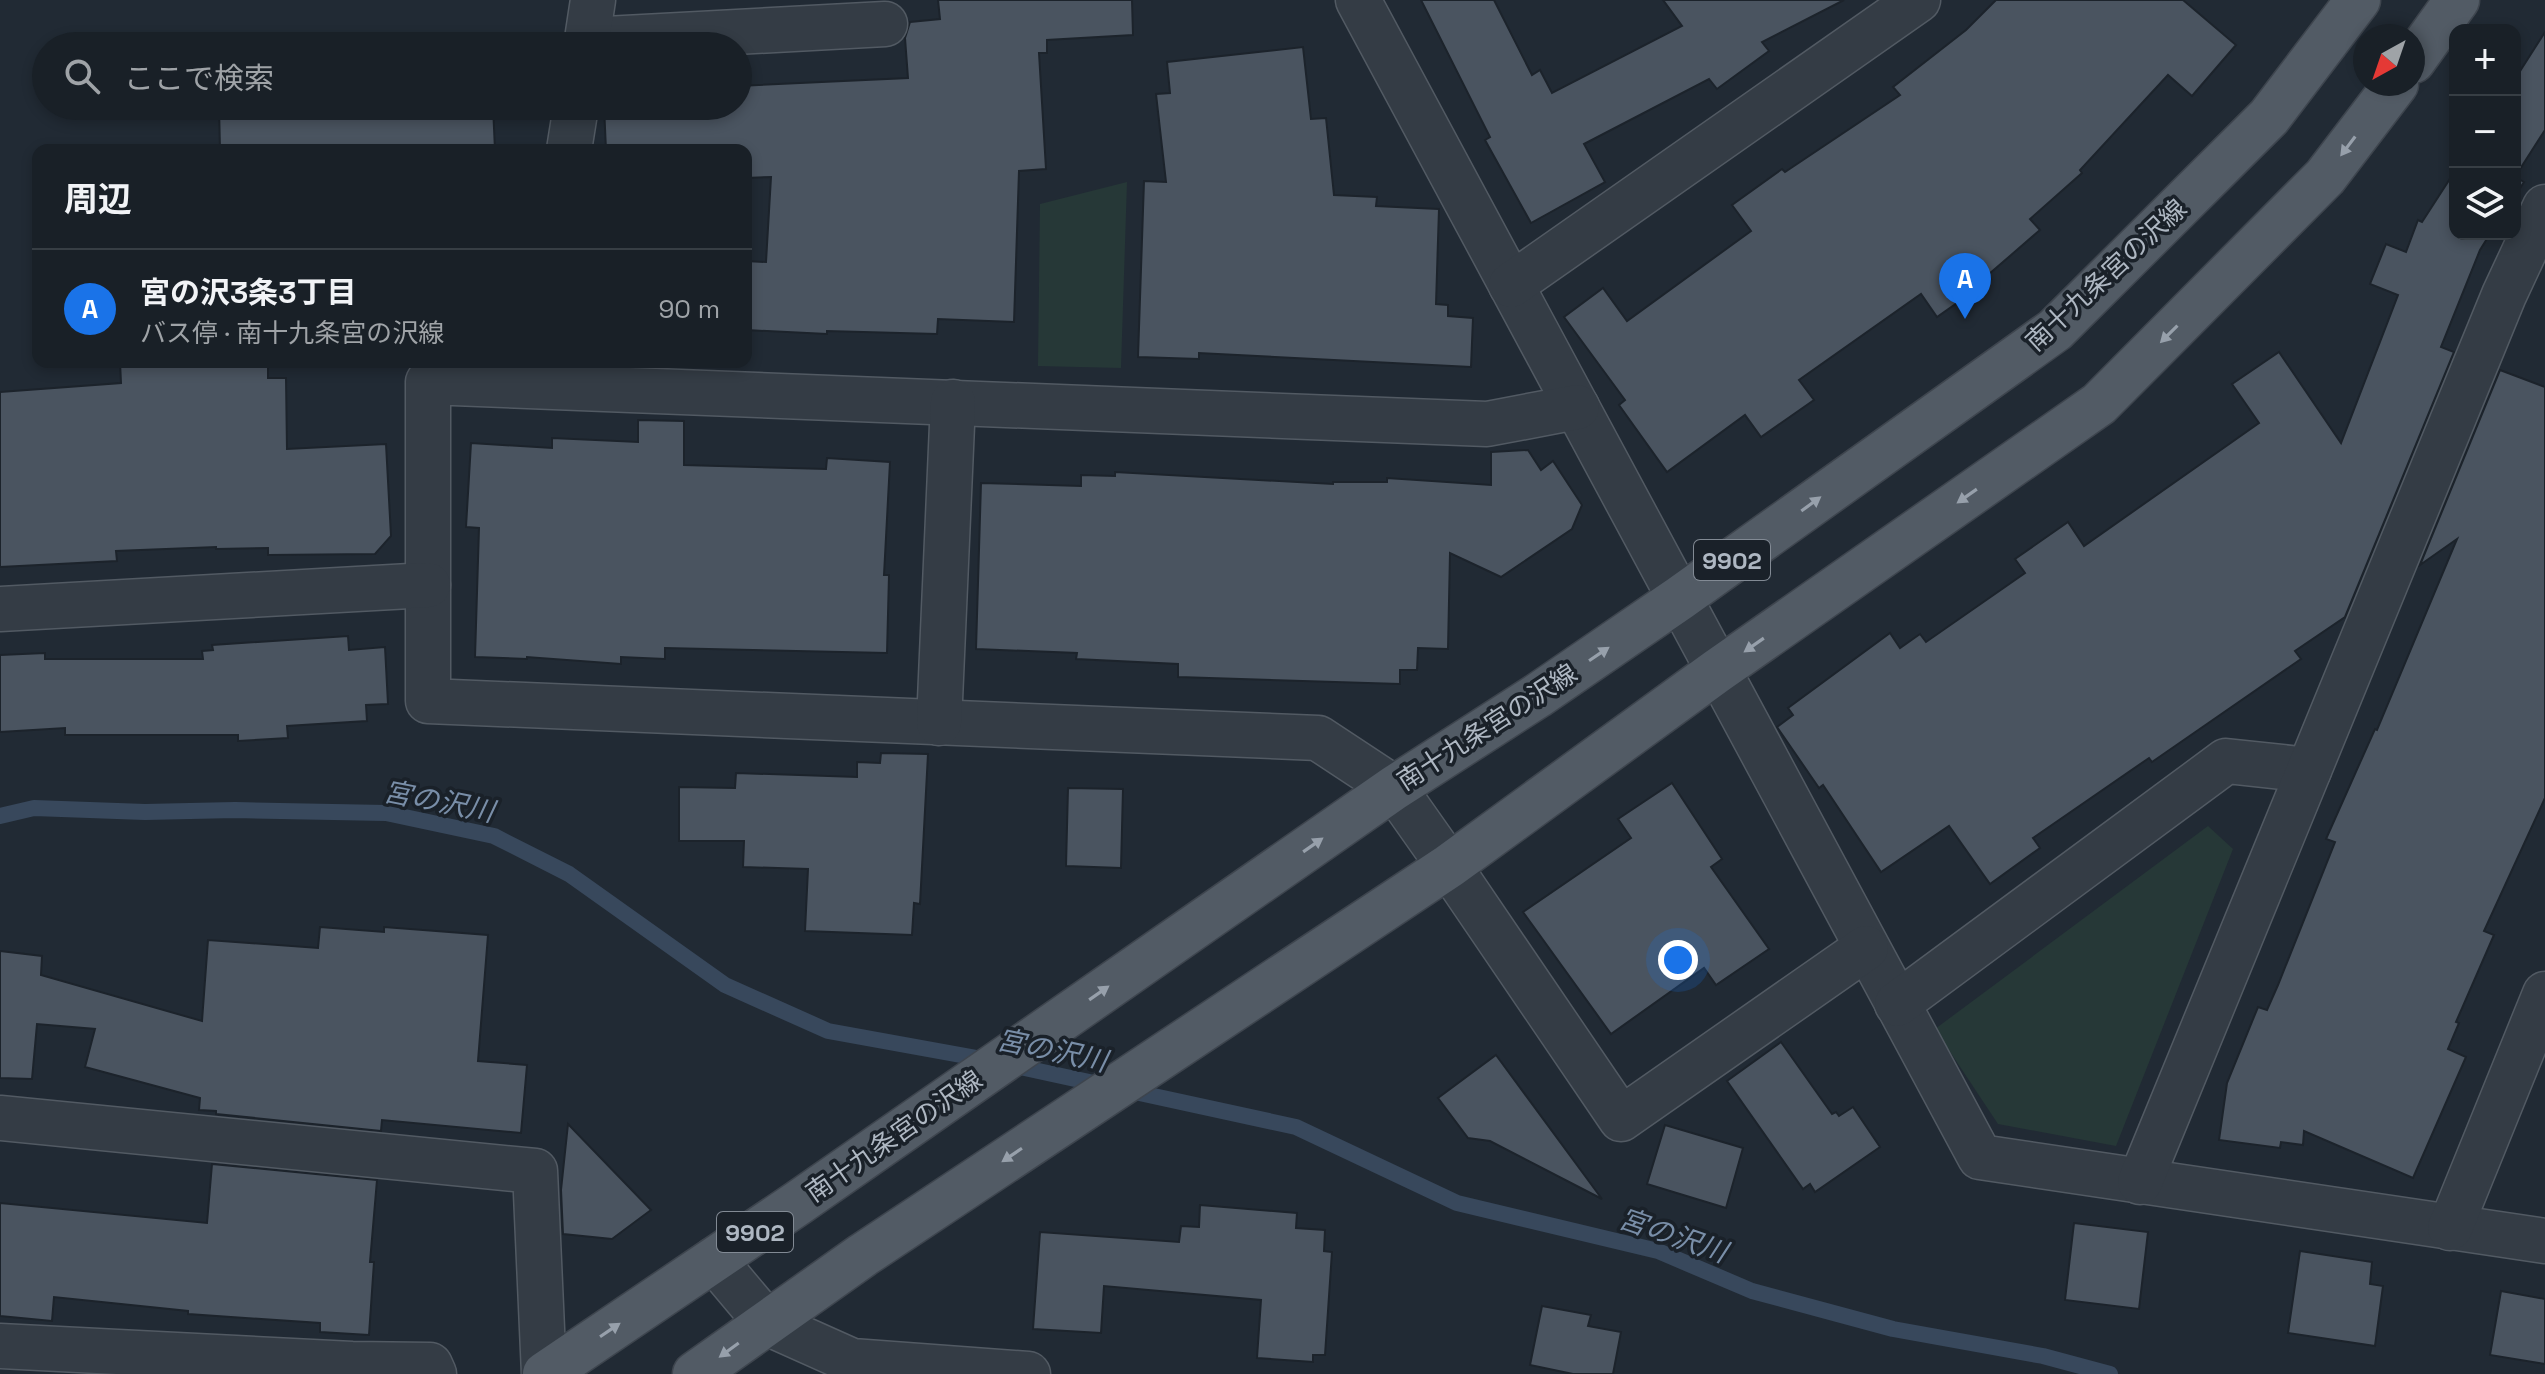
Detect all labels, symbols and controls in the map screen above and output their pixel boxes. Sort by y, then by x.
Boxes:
north arrow [2353,24,2425,96]
map controls [2449,24,2521,240]
button: + [2449,24,2521,96]
search box [32,32,752,120]
icon: search [60,54,104,98]
text: ここで検索 [124,59,274,98]
button: − [2449,96,2521,168]
one-way arrow [2341,136,2357,156]
button: layers [2449,168,2521,240]
text: 周辺 [64,178,132,221]
street label: 南十九条宮の沢線 [2018,192,2194,358]
pin: A [1939,253,1991,319]
text: 宮の沢3条3丁目 [140,273,356,312]
text: A [82,292,98,326]
text: 90 m [658,292,720,326]
text: バス停 · 南十九条宮の沢線 [140,316,444,350]
one-way arrow [2160,324,2179,343]
one-way arrow [1956,488,1978,504]
one-way arrow [1801,497,1822,512]
road number: 9902 [1694,540,1770,580]
one-way arrow [1743,637,1764,652]
one-way arrow [1588,646,1609,661]
street label: 南十九条宮の沢線 [1391,656,1583,798]
water label: 宮の沢川 [381,773,500,830]
one-way arrow [1302,838,1323,853]
your location [1658,940,1698,980]
one-way arrow [1089,986,1110,1001]
water label: 宮の沢川 [993,1021,1113,1080]
street label: 南十九条宮の沢線 [799,1062,989,1210]
one-way arrow [1002,1148,1023,1163]
water label: 宮の沢川 [1614,1200,1735,1271]
road number: 9902 [717,1212,793,1252]
one-way arrow [599,1323,620,1338]
one-way arrow [718,1342,740,1358]

